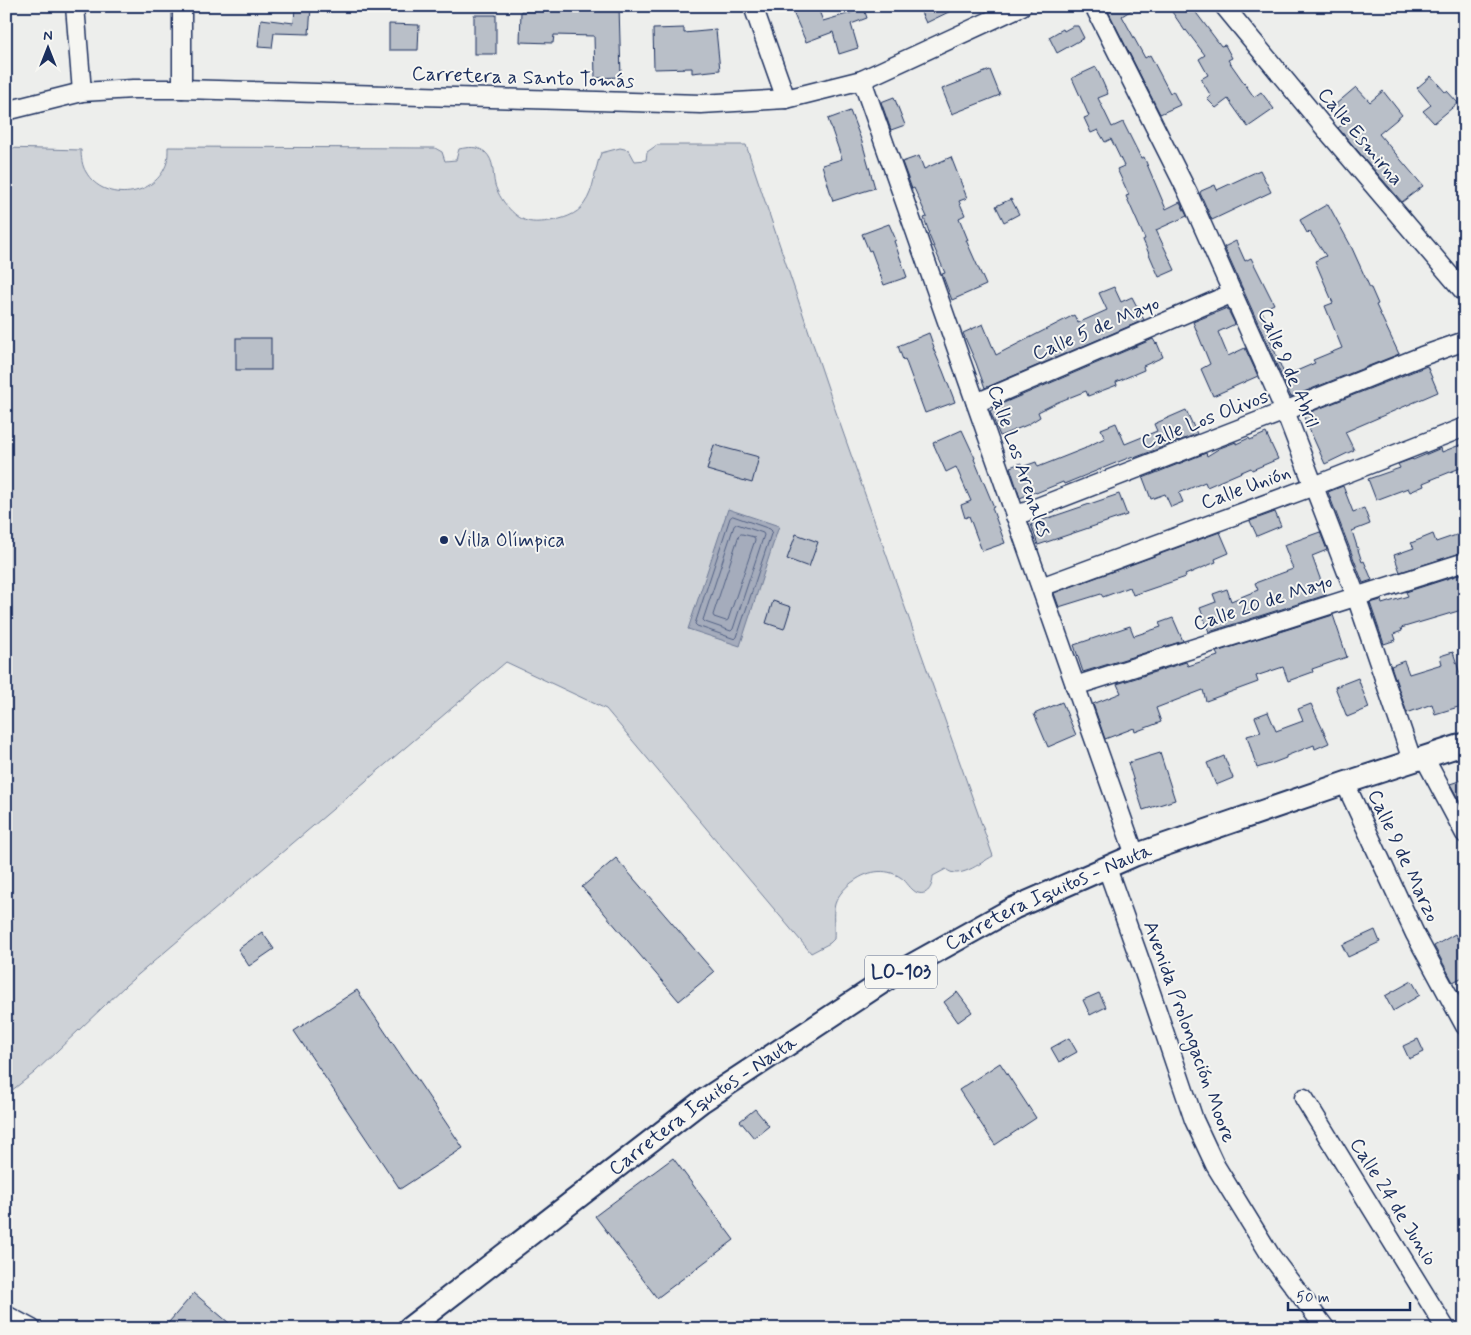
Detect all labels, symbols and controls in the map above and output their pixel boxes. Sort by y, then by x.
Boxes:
north arrow [22,22,72,72]
text: N [43,27,53,45]
street label: Carretera a Santo Tomás [411,61,635,95]
street label: Calle Esmirna [1311,82,1409,192]
street label: Calle 5 de Mayo [1028,290,1164,368]
street label: Calle 9 de Abril [1251,304,1325,432]
street label: Calle Los Arenales [980,381,1058,541]
street label: Calle Los Olivos [1137,383,1273,457]
street label: Calle Unión [1197,459,1295,517]
place label: Villa Olímpica [454,527,565,554]
marker: Villa Olímpica [438,534,450,546]
street label: Calle 20 de Mayo [1190,568,1336,638]
street label: Calle 9 de Marzo [1360,785,1446,927]
street label: Carretera Iquitos - Nauta [940,836,1156,957]
street label: Avenida Prolongación Moore [1135,917,1242,1147]
road number: LO-103 [865,956,937,989]
street label: Carretera Iquitos - Nauta [603,1028,803,1182]
street label: Calle 24 de Junio [1343,1133,1443,1271]
scale bar [1288,1280,1411,1312]
text: 50 m [1296,1288,1330,1308]

